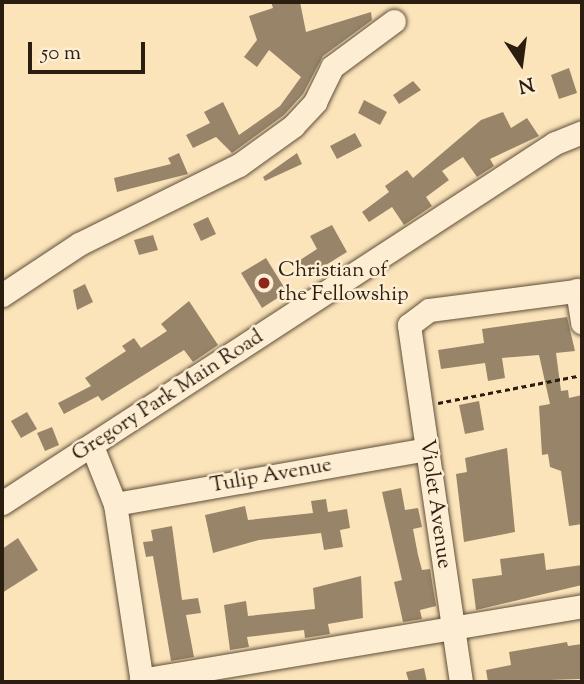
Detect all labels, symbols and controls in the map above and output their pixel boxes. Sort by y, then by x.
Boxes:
scale bar [32,28,149,72]
north arrow [486,28,556,98]
text: 50 m [41,39,81,69]
text: N [515,69,536,99]
place label: Christian of the Fellowship [278,258,409,308]
marker: Christian of the Fellowship [256,275,272,291]
street label: Gregory Park Main Road [68,325,268,467]
street label: Violet Avenue [413,438,457,570]
street label: Tulip Avenue [208,453,334,499]

